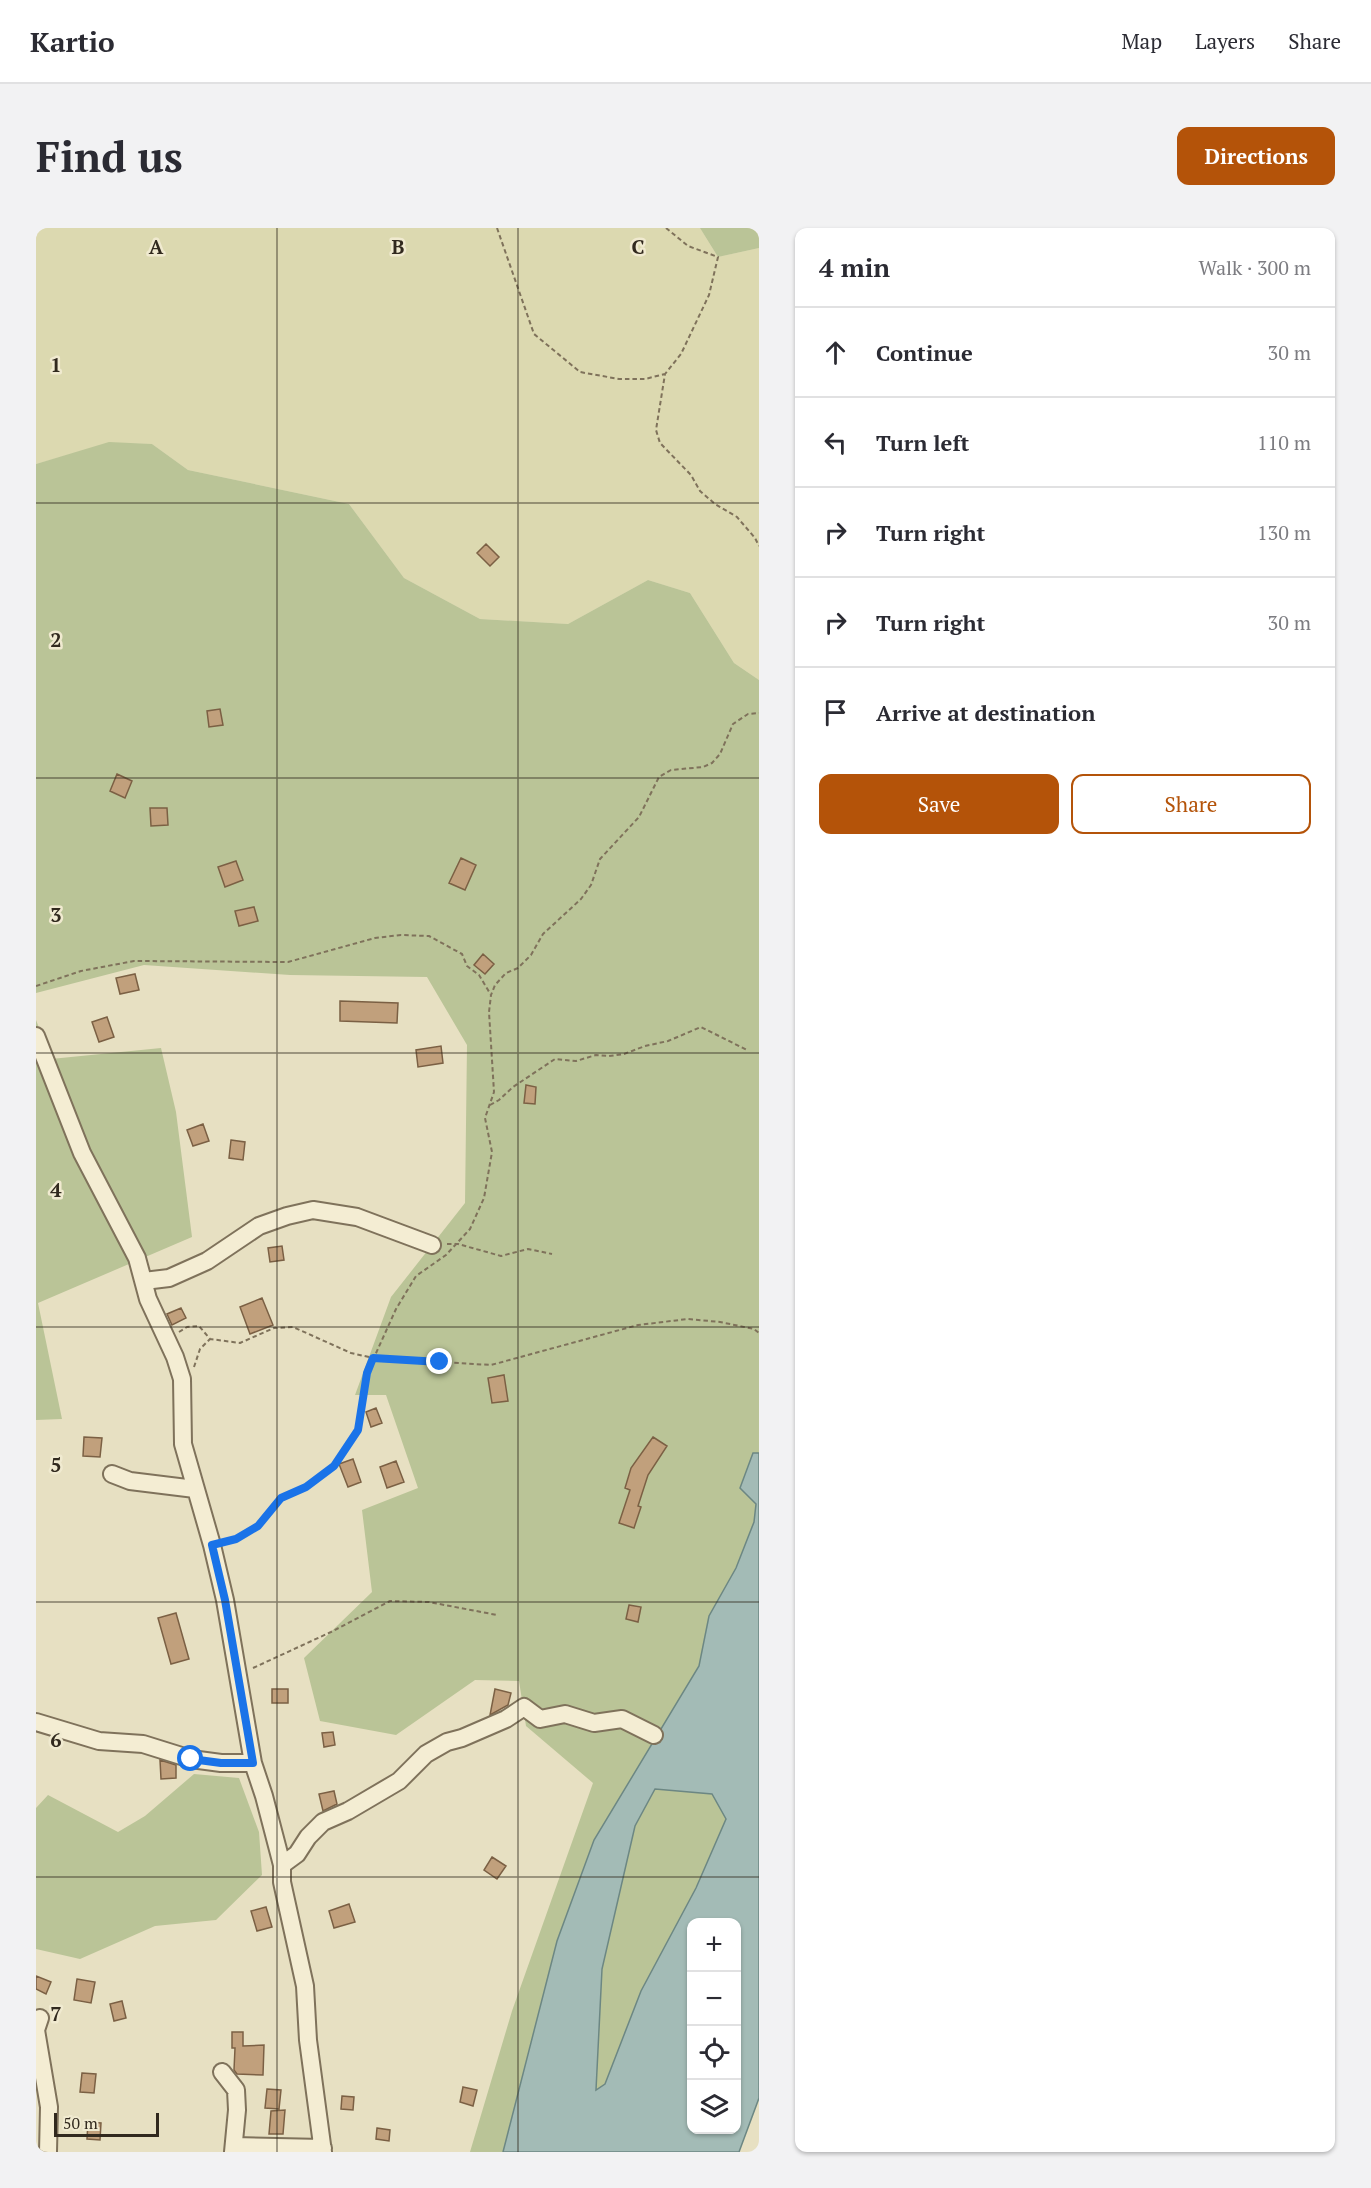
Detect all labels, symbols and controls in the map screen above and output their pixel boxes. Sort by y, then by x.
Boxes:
text: Kartio [30,23,115,60]
text: Map [1121,27,1162,55]
text: Layers [1195,27,1255,55]
text: Share [1288,27,1341,55]
button: Directions [1177,127,1335,185]
text: Find us [36,128,183,184]
text: A [149,233,164,260]
text: B [392,233,405,260]
text: C [631,233,645,260]
text: 4 min [819,250,890,284]
text: Walk · 300 m [1199,254,1311,281]
icon: ahead [819,336,852,369]
text: Continue [876,338,973,367]
text: 30 m [1268,339,1311,366]
text: 1 [50,351,62,378]
icon: left [819,426,852,459]
text: Turn left [876,428,969,457]
text: 110 m [1257,429,1311,456]
icon: right [819,516,852,549]
text: Turn right [876,518,985,547]
text: 130 m [1257,519,1311,546]
icon: right [819,606,852,639]
text: Turn right [876,608,985,637]
text: 30 m [1268,609,1311,636]
text: 2 [50,626,62,653]
icon: arrive [819,696,852,729]
text: Arrive at destination [876,698,1095,727]
button: Save [819,774,1059,834]
button: Share [1071,774,1311,834]
text: 3 [50,901,62,928]
text: 4 [50,1176,62,1203]
route end [426,1348,452,1374]
text: 5 [50,1451,62,1478]
text: 6 [50,1726,62,1753]
route start [177,1745,203,1771]
map controls [687,1918,741,2134]
button: + [687,1918,741,1972]
button: − [687,1972,741,2026]
text: 7 [50,2000,62,2027]
button: locate [687,2026,741,2080]
button: layers [687,2080,741,2134]
scale bar [54,2110,159,2138]
text: 50 m [63,2112,98,2134]

